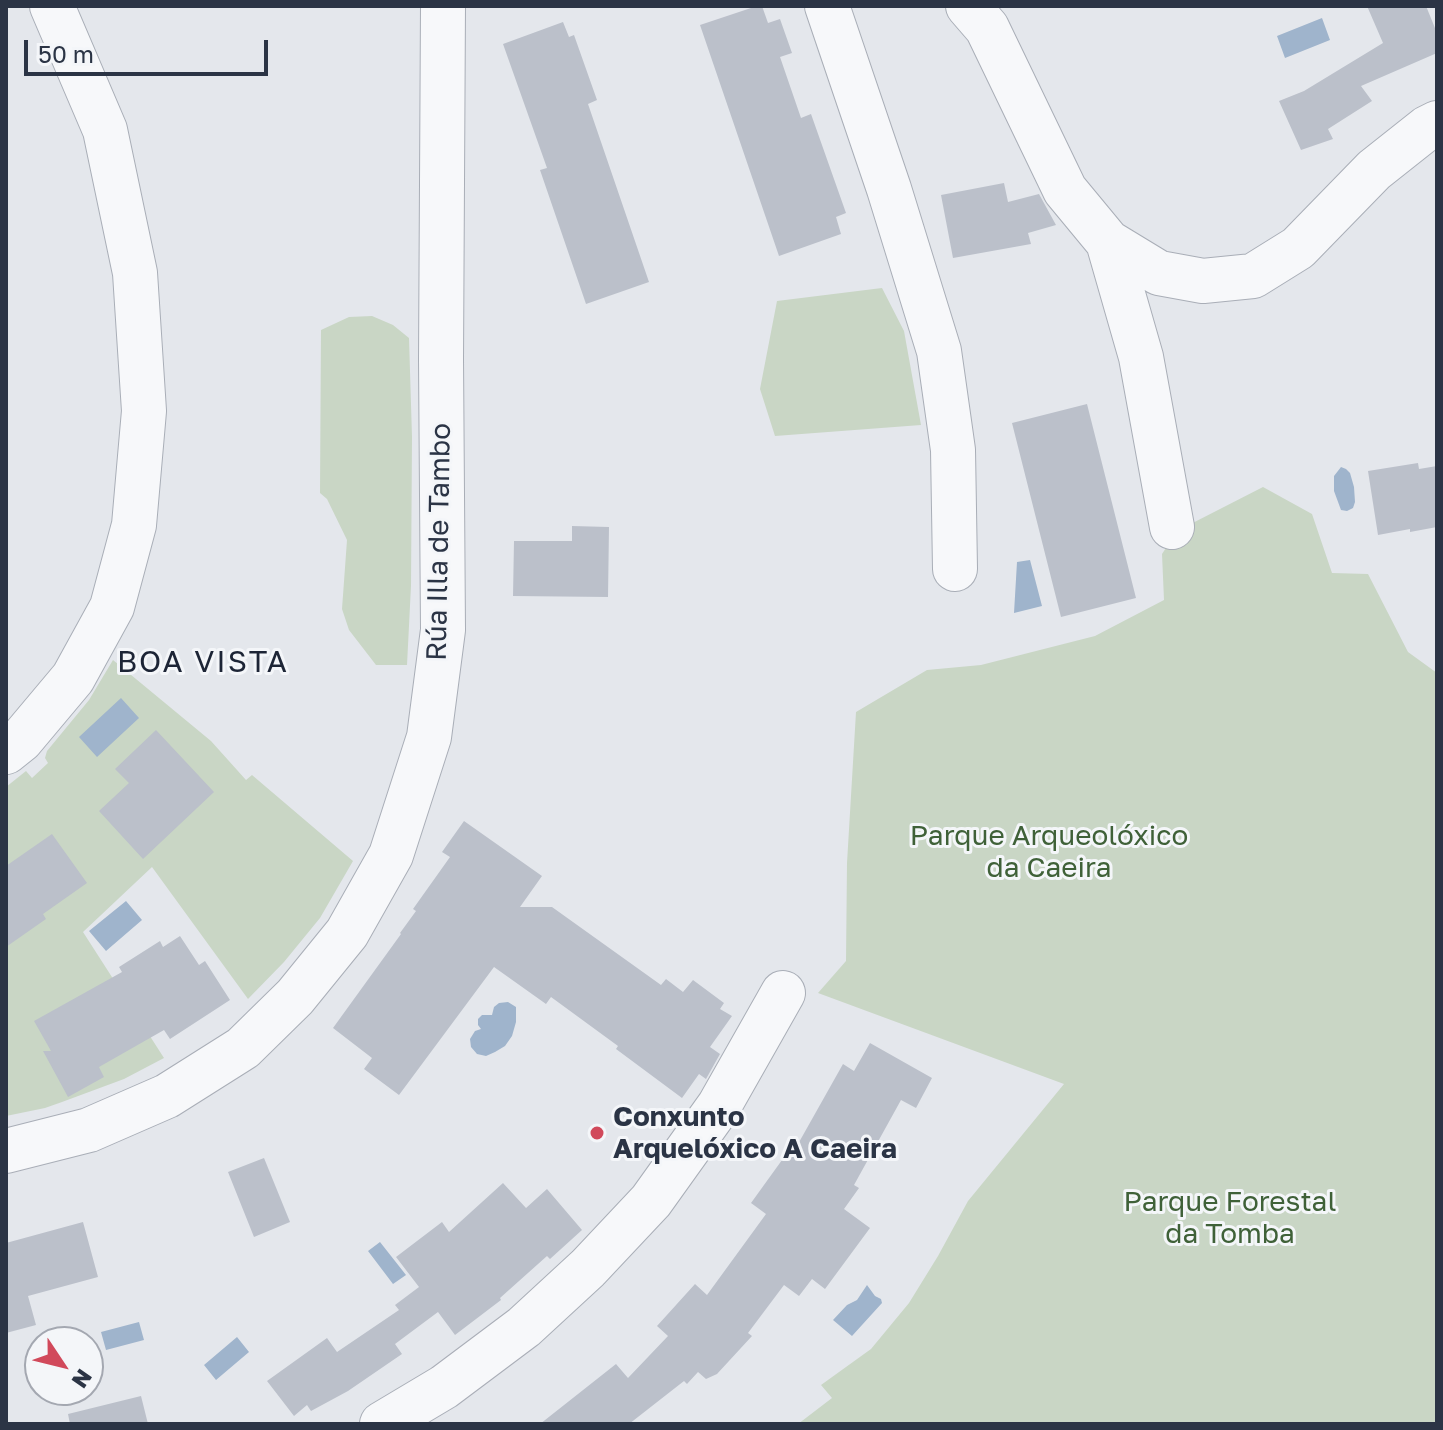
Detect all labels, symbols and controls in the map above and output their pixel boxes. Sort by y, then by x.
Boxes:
scale bar [28,24,272,74]
text: 50 m [38,39,94,68]
street label: Rúa Illa de Tambo [420,423,458,661]
district label: BOA VISTA [117,644,289,680]
park label: Parque Arqueolóxico da Caeira [910,819,1188,885]
place label: Conxunto Arquelóxico A Caeira [613,1100,897,1166]
marker: Conxunto Arquelóxico A Caeira [588,1124,606,1142]
park label: Parque Forestal da Tomba [1124,1185,1336,1251]
north arrow [24,1326,104,1406]
text: N [67,1364,98,1393]

